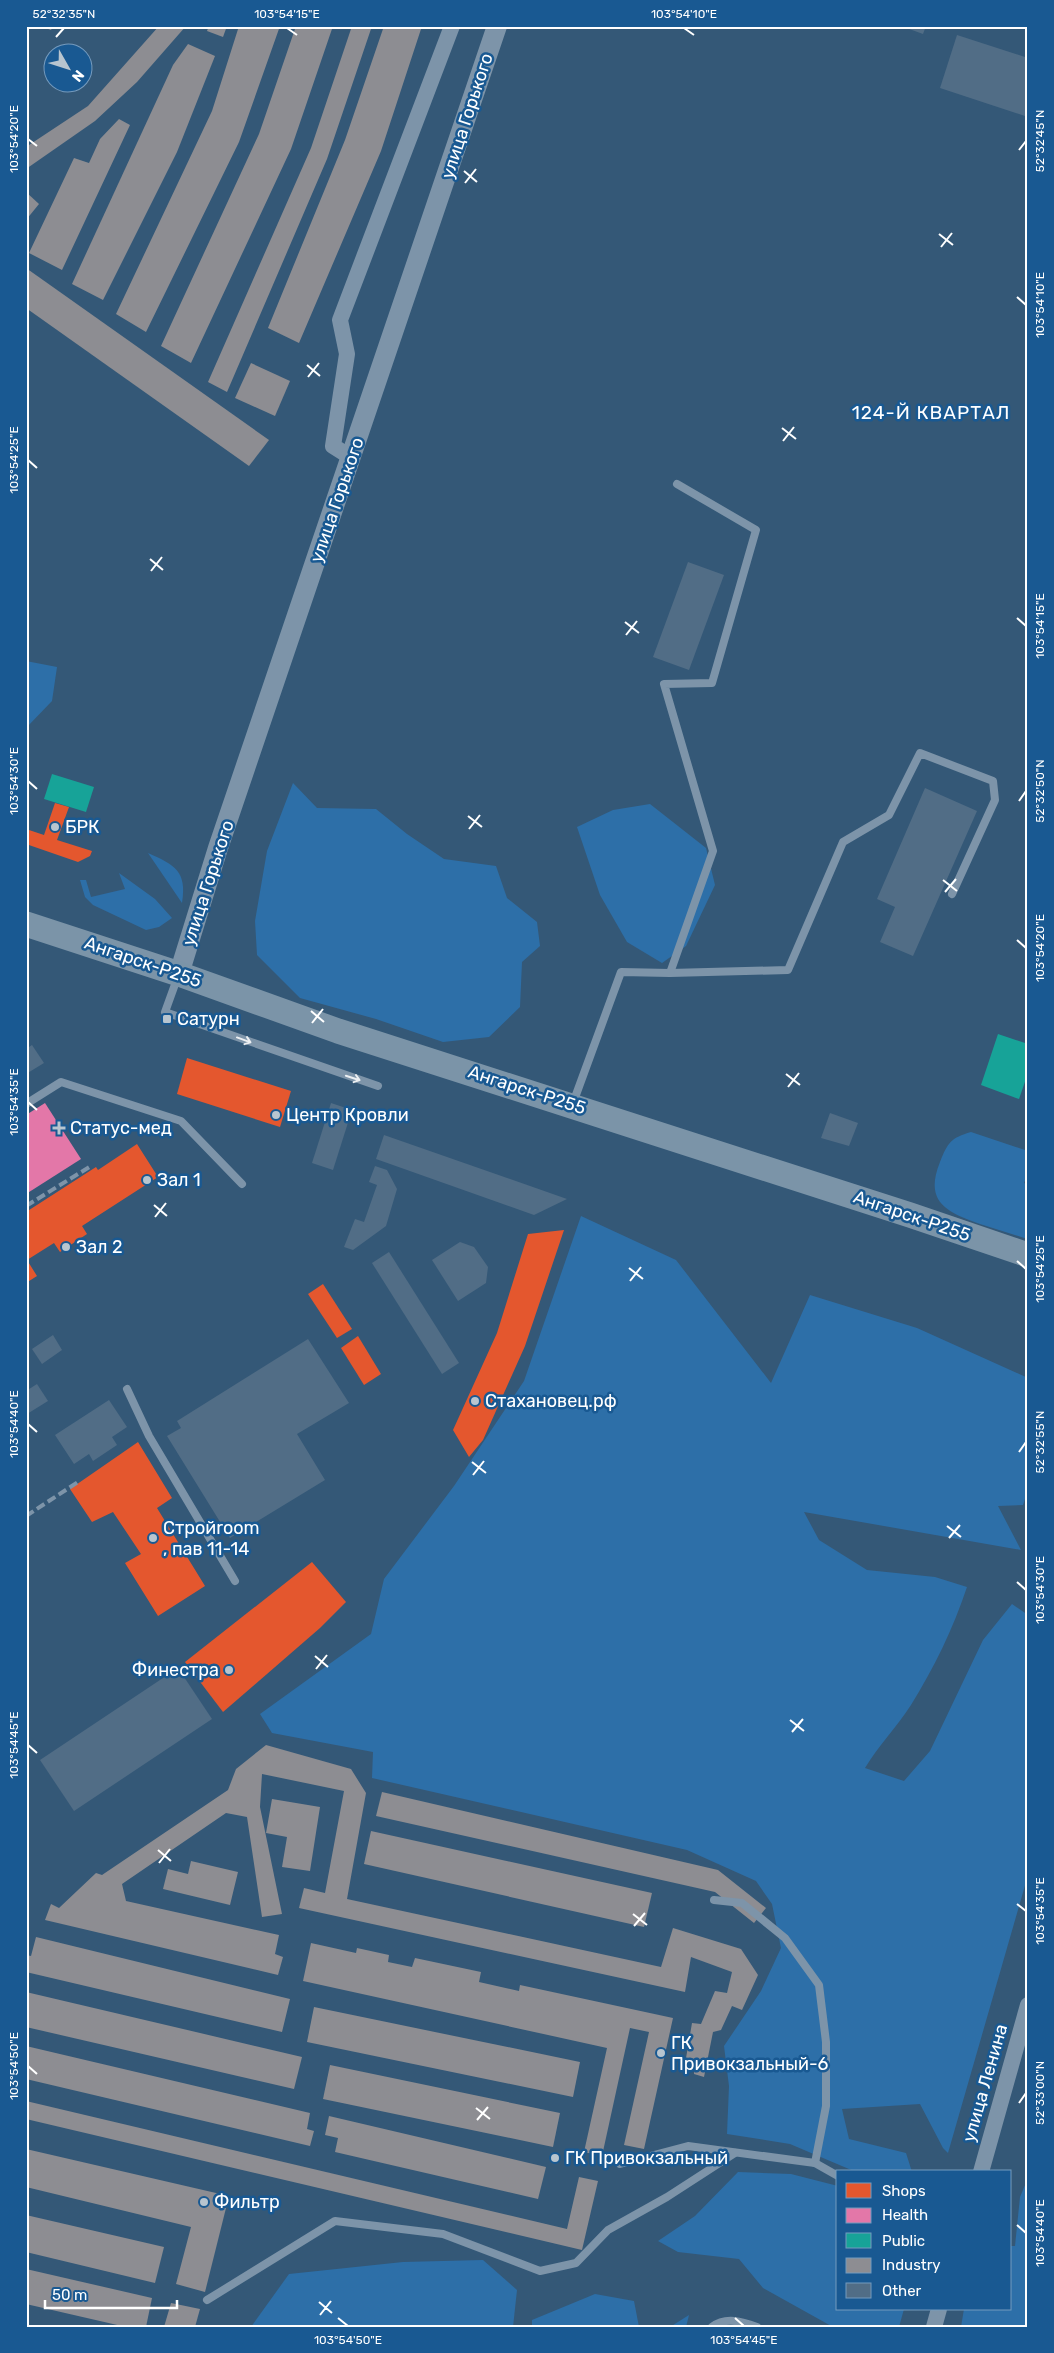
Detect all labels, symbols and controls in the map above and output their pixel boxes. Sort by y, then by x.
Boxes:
text: 52°32'35"N [33,7,95,21]
text: 103°54'15"E [254,7,320,21]
text: 103°54'10"E [651,7,717,21]
north arrow [42,42,92,92]
street label: улица Горького [436,50,498,182]
text: N [68,67,87,85]
text: 103°54'20"E [7,105,21,173]
text: 52°32'45"N [1033,110,1047,172]
text: 103°54'10"E [1033,272,1047,338]
district label: 124-Й КВАРТАЛ [852,401,1010,424]
text: 103°54'25"E [7,426,21,494]
street label: улица Горького [305,435,369,565]
text: 103°54'15"E [1033,593,1047,659]
text: 103°54'30"E [7,747,21,815]
text: 52°32'50"N [1033,759,1047,823]
place label: БРК [65,816,100,838]
street label: улица Горького [177,817,239,949]
marker: БРК [49,821,61,833]
text: 103°54'20"E [1033,914,1047,982]
street label: Ангарск-Р255 [82,932,204,992]
place label: Сатурн [177,1008,240,1030]
marker: Сатурн [161,1013,173,1025]
one-way arrow [236,1036,252,1045]
street label: Ангарск-Р255 [465,1061,589,1119]
text: 103°54'35"E [7,1068,21,1136]
one-way arrow [345,1073,361,1083]
place label: Центр Кровли [286,1104,409,1126]
marker: Центр Кровли [270,1109,282,1121]
place label: Статус-мед [70,1117,172,1139]
marker: Статус-мед [52,1121,66,1135]
place label: Зал 1 [157,1169,201,1191]
marker: Зал 1 [141,1174,153,1186]
street label: Ангарск-Р255 [851,1186,973,1246]
text: 103°54'25"E [1033,1235,1047,1303]
place label: Зал 2 [76,1236,123,1258]
marker: Зал 2 [60,1241,72,1253]
text: 103°54'40"E [7,1390,21,1458]
place label: Стахановец.рф [485,1390,617,1412]
marker: Стахановец.рф [469,1395,481,1407]
text: 52°32'55"N [1033,1411,1047,1473]
place label: Стройroom , пав 11-14 [163,1517,260,1560]
marker: Стройroom , пав 11-14 [147,1532,159,1544]
text: 103°54'30"E [1033,1556,1047,1624]
place label: Финестра [132,1659,219,1681]
marker: Финестра [223,1664,235,1676]
text: 103°54'45"E [7,1711,21,1779]
text: 103°54'35"E [1033,1877,1047,1945]
street label: улица Ленина [958,2021,1012,2145]
text: 103°54'50"E [7,2032,21,2100]
place label: ГК Привокзальный-6 [671,2032,829,2075]
marker: ГК Привокзальный-6 [655,2047,667,2059]
text: 52°33'00"N [1033,2061,1047,2125]
place label: ГК Привокзальный [565,2147,728,2169]
marker: ГК Привокзальный [549,2152,561,2164]
legend [836,2170,1012,2310]
text: Shops [882,2182,926,2200]
place label: Фильтр [214,2191,280,2213]
marker: Фильтр [198,2196,210,2208]
text: 103°54'40"E [1033,2199,1047,2267]
text: Health [882,2206,928,2224]
text: Public [882,2232,925,2250]
text: Industry [882,2256,941,2274]
scale bar [45,2278,178,2310]
text: Other [882,2282,922,2300]
text: 50 m [52,2286,87,2304]
text: 103°54'50"E [314,2333,382,2347]
text: 103°54'45"E [710,2333,778,2347]

